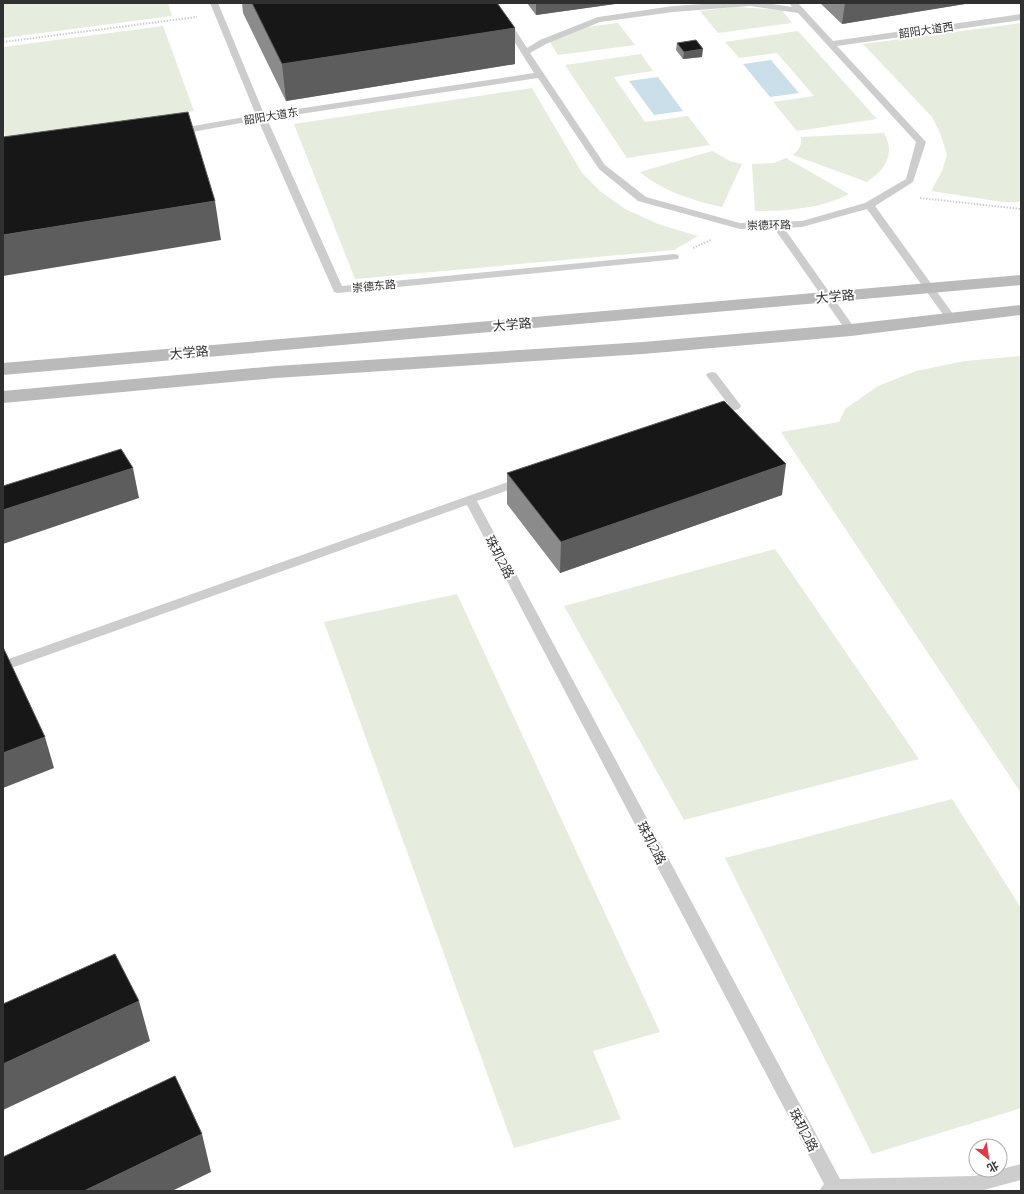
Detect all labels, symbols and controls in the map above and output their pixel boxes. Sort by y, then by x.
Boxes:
street label: 韶阳大道西 [898,19,954,41]
street label: 韶阳大道东 [243,105,299,127]
street label: 崇德环路 [747,218,791,232]
street label: 崇德东路 [351,277,397,295]
street label: 大学路 [815,286,855,306]
street label: 大学路 [492,314,532,334]
street label: 大学路 [169,342,209,362]
street label: 珠玑2路 [482,533,518,581]
street label: 珠玑2路 [634,819,670,867]
street label: 珠玑2路 [786,1106,822,1154]
north arrow [968,1138,1008,1178]
text: 北 [985,1158,1001,1175]

